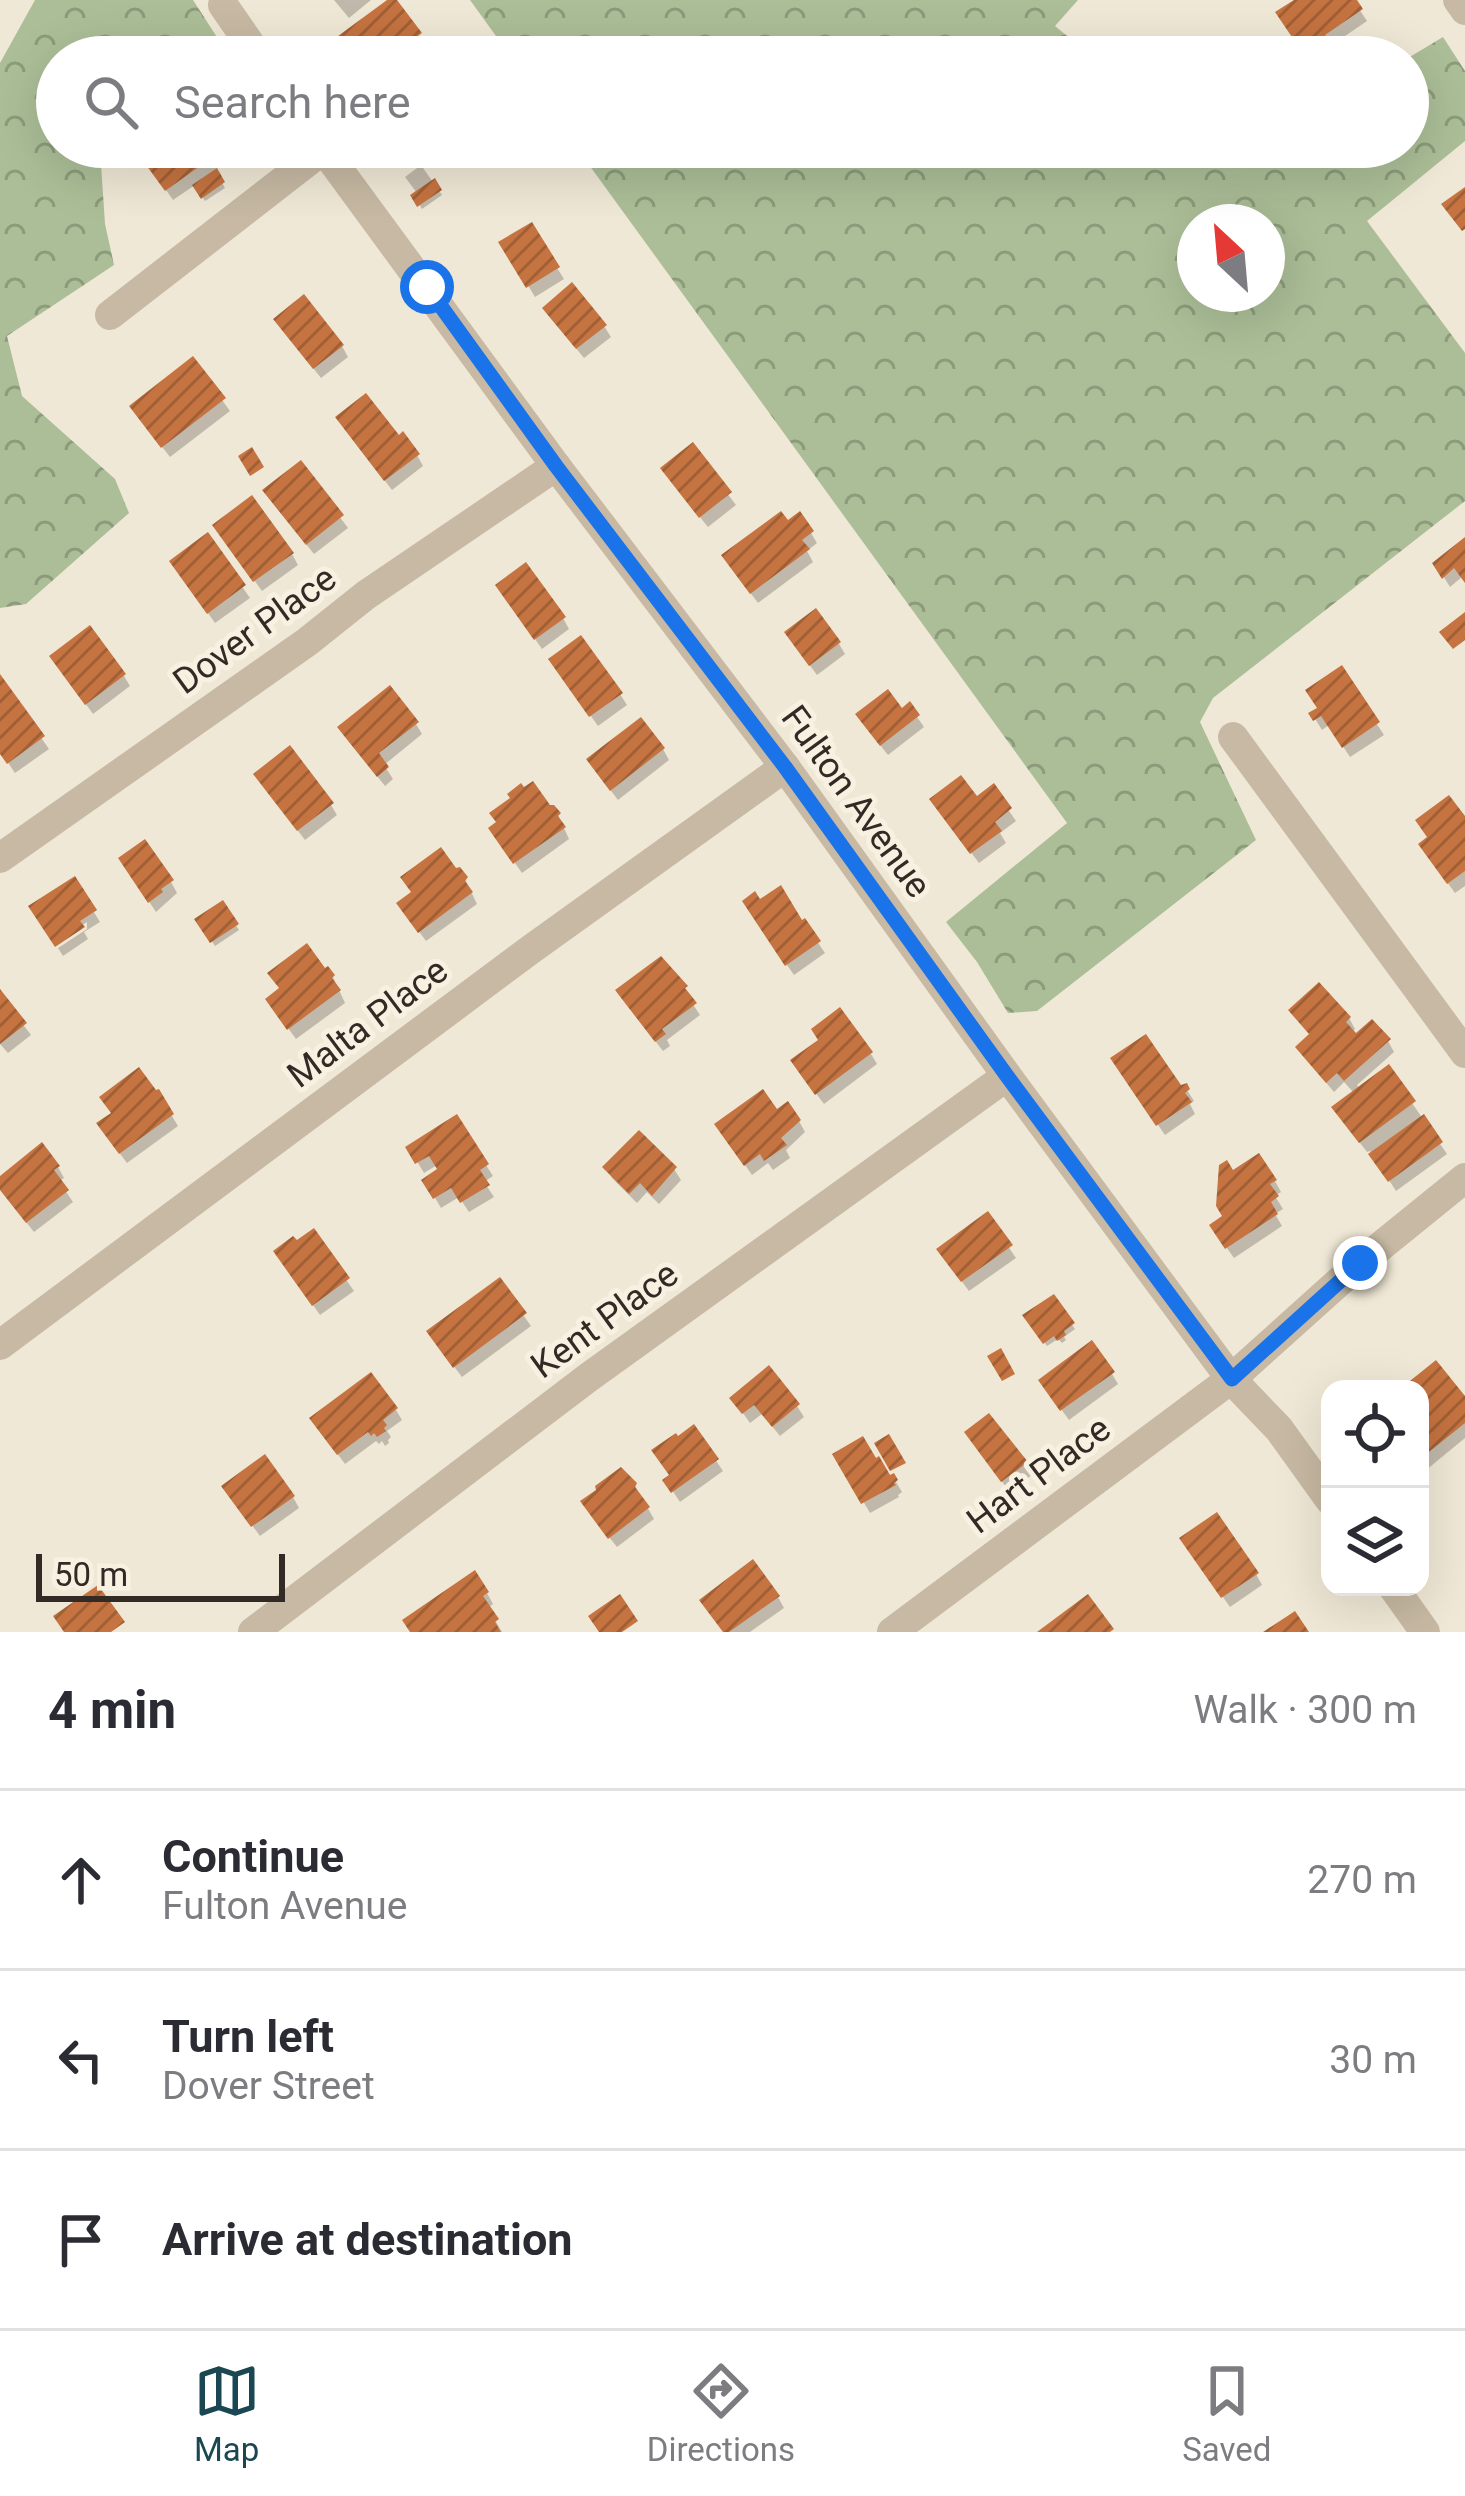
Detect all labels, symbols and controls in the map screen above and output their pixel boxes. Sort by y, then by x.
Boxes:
search box [36,36,1429,168]
icon: search [78,69,144,135]
text: Search here [174,76,411,129]
north arrow [1177,204,1285,312]
route start [400,260,454,314]
street label: Dover Place [165,557,344,703]
street label: Fulton Avenue [773,698,940,906]
street label: Malta Place [279,949,456,1096]
route end [1333,1236,1387,1290]
street label: Kent Place [523,1253,686,1387]
map controls [1321,1380,1429,1596]
button: locate [1321,1380,1429,1488]
street label: Hart Place [959,1407,1118,1542]
button: layers [1321,1488,1429,1596]
scale bar [36,1548,285,1601]
text: 50 m [54,1555,128,1594]
text: 4 min [48,1681,176,1740]
text: Walk · 300 m [1193,1687,1417,1733]
text: Continue [162,1830,344,1883]
icon: ahead [48,1847,114,1913]
text: 270 m [1307,1857,1417,1903]
text: Fulton Avenue [162,1883,407,1929]
text: Turn left [162,2010,334,2063]
icon: left [48,2027,114,2093]
text: 30 m [1329,2037,1417,2083]
text: Dover Street [162,2063,375,2109]
icon: arrive [48,2207,114,2273]
text: Arrive at destination [162,2213,573,2266]
tab: Map [194,2358,260,2469]
tab: Directions [647,2358,795,2469]
tab: Saved [1182,2358,1271,2469]

